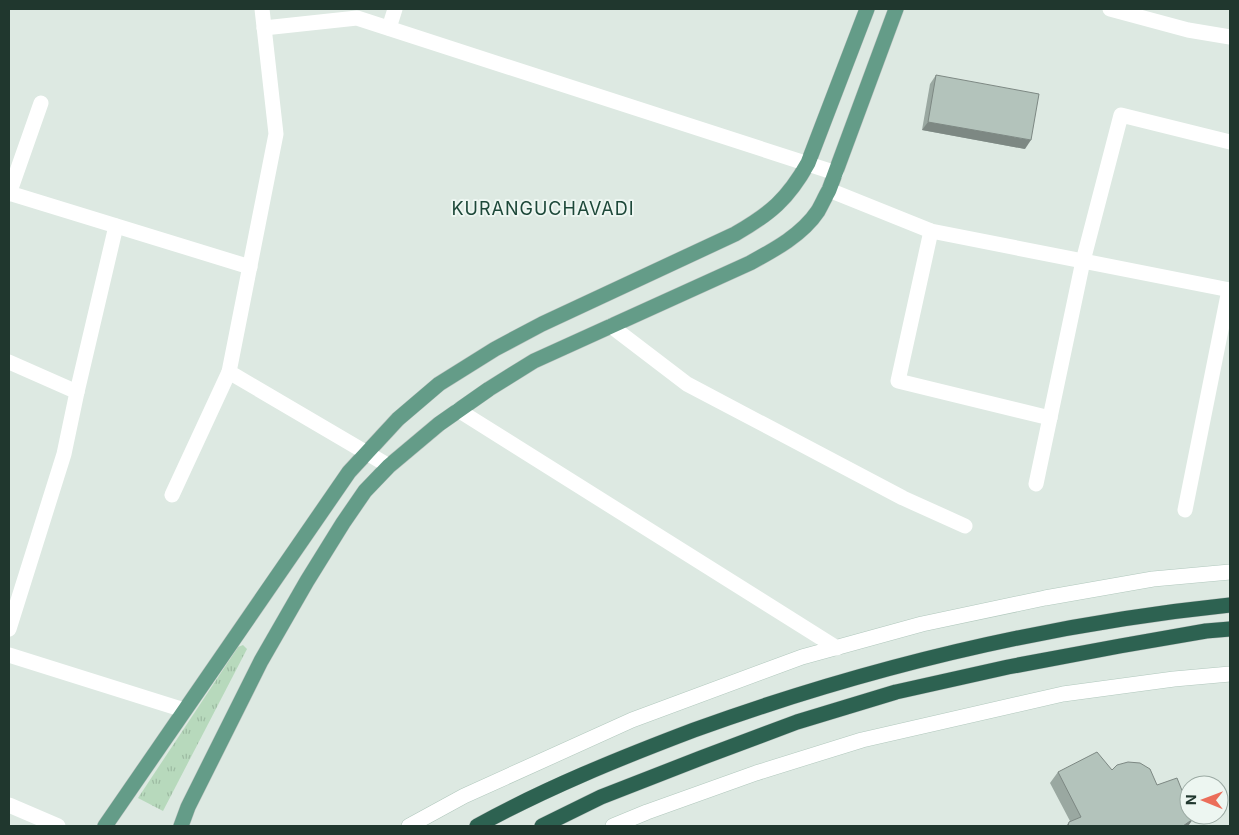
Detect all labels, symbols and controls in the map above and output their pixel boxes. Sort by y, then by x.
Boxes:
district label: KURANGUCHAVADI [451,198,635,219]
north arrow [1179,775,1229,825]
text: N [1182,794,1199,805]

